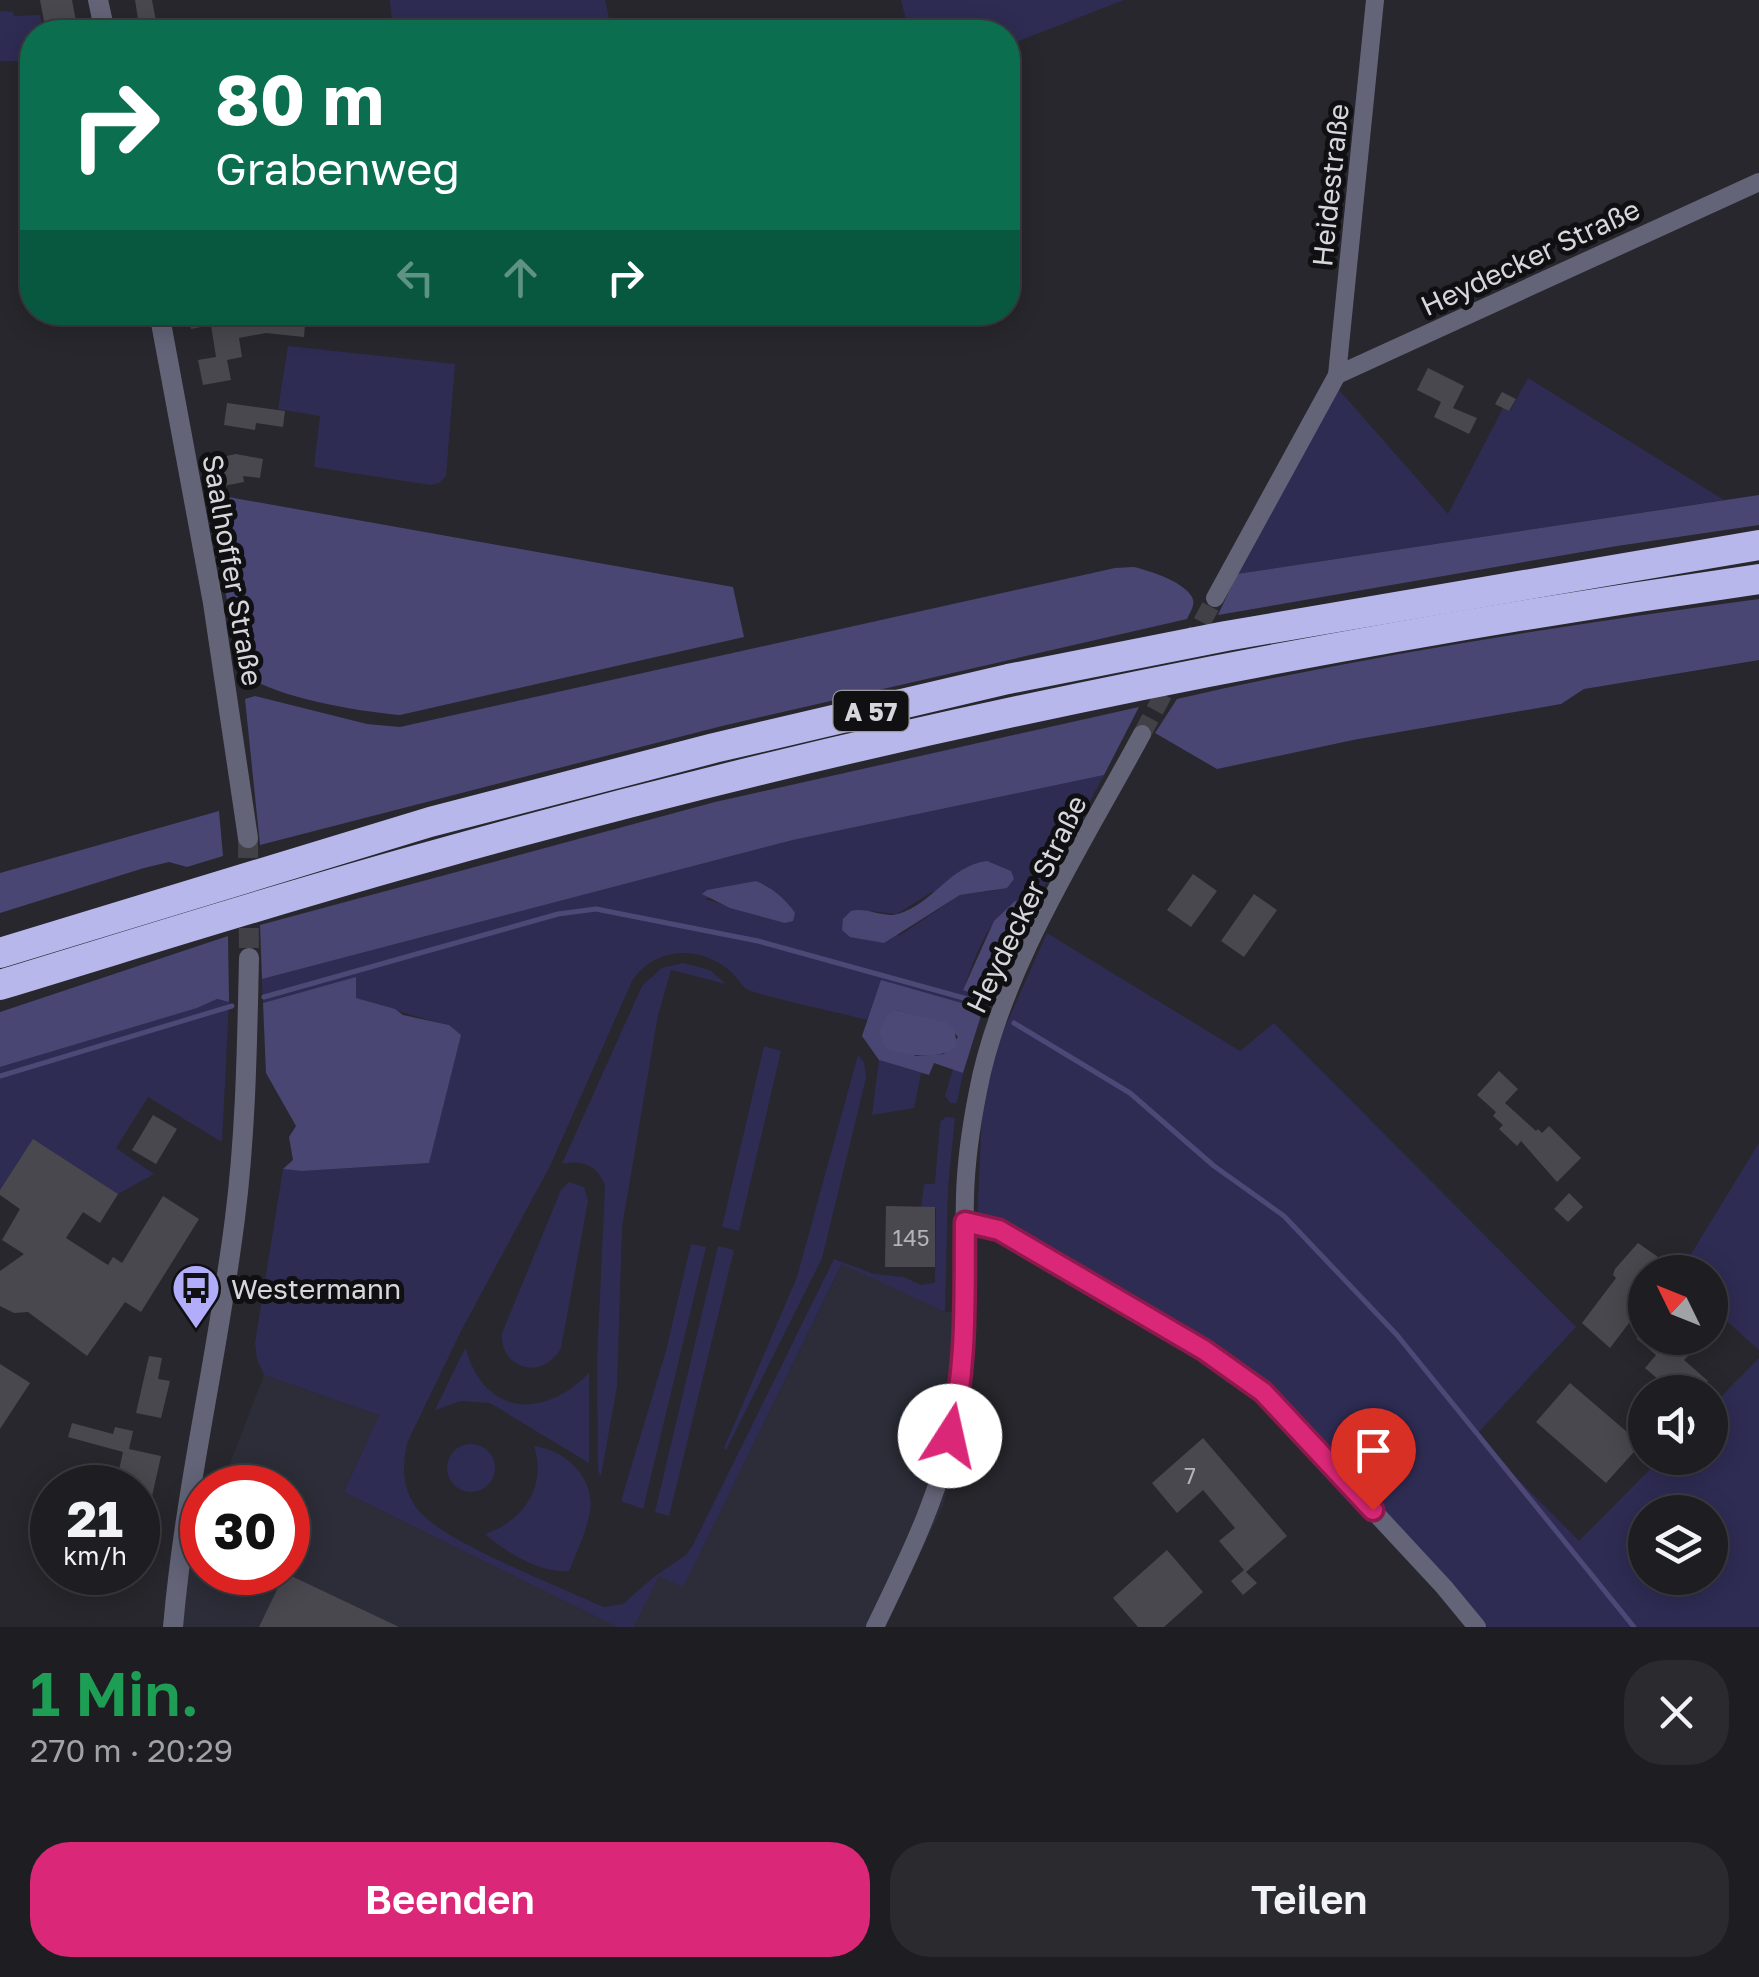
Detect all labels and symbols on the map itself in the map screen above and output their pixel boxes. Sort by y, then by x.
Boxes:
street label: Heidestraße [1305,102,1355,268]
street label: Heydecker Straße [1415,192,1645,322]
street label: Saalhoffer Straße [196,452,270,688]
road number: A 57 [834,691,908,731]
street label: Heydecker Straße [959,790,1093,1018]
house number: 145 [893,1224,929,1251]
north arrow [1628,1255,1728,1355]
bus stop icon: Westermann [170,1262,222,1330]
place label: Westermann [231,1272,401,1305]
position arrow [898,1384,1002,1488]
pin [1331,1408,1416,1511]
house number: 7 [1184,1462,1196,1489]
speed limit sign: 30 [180,1465,310,1595]

